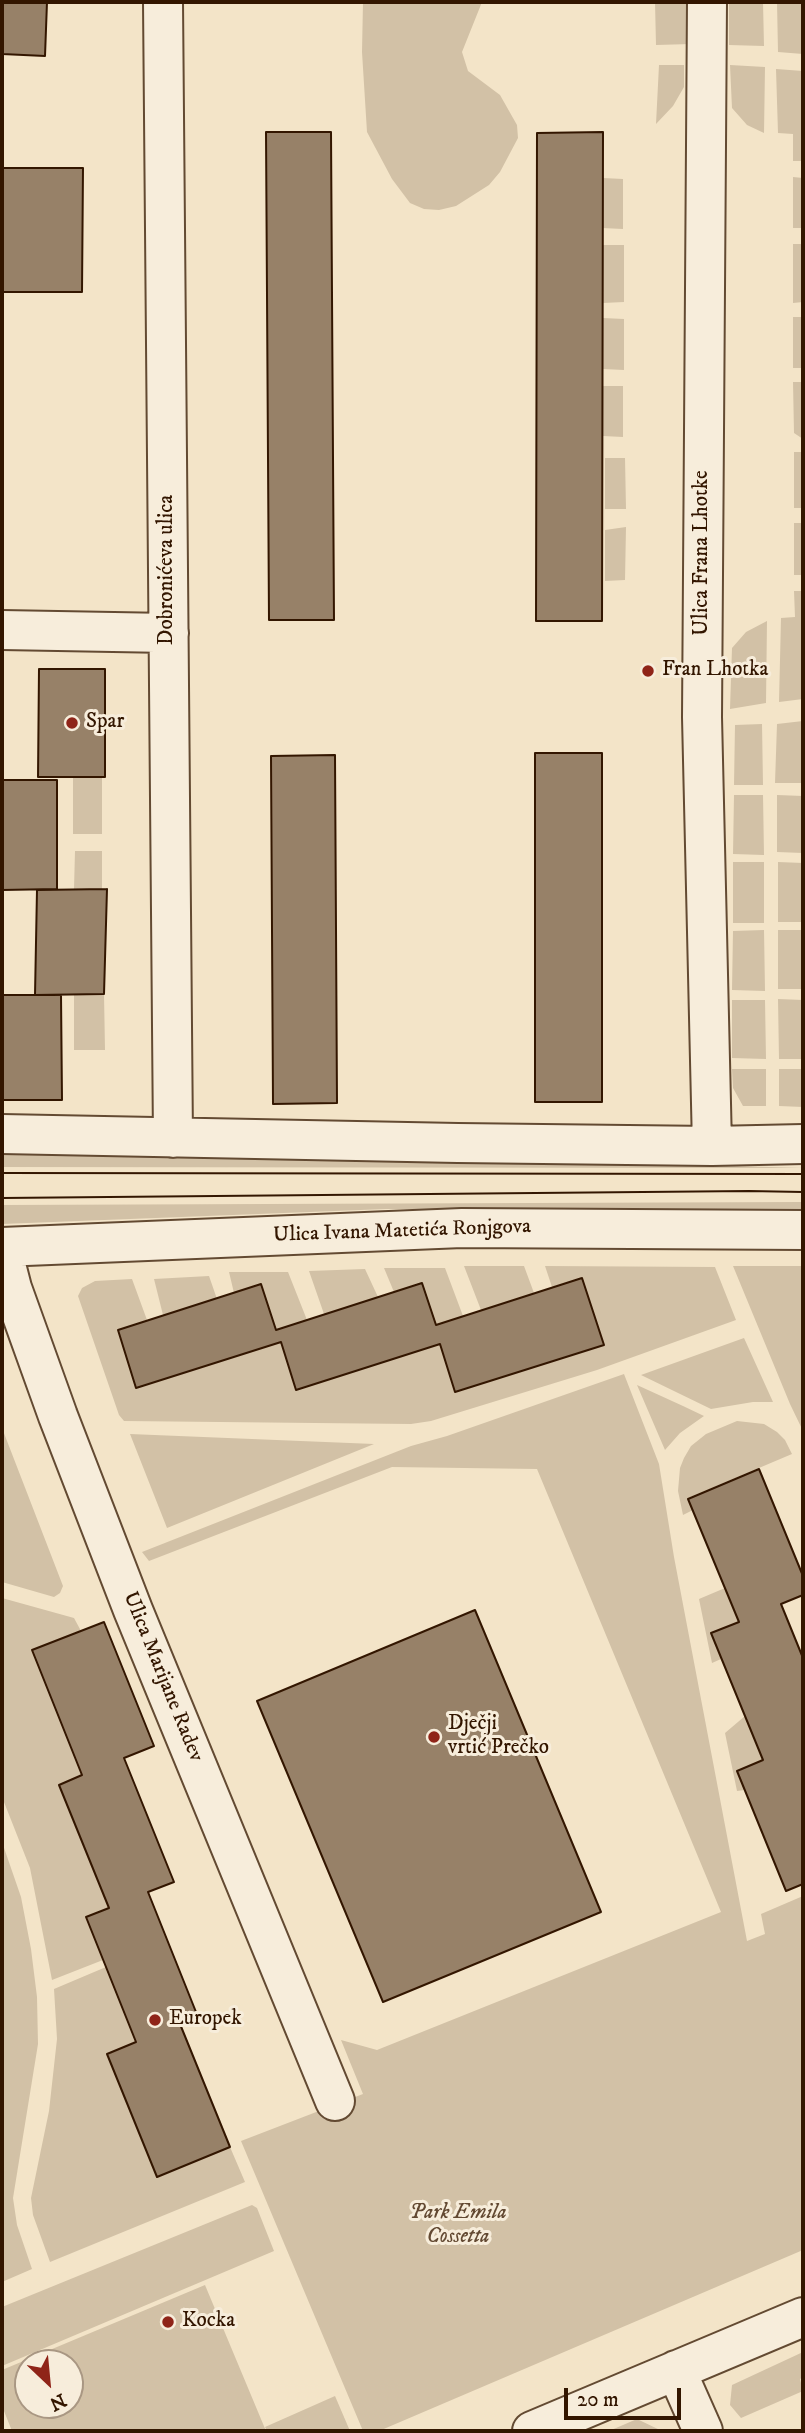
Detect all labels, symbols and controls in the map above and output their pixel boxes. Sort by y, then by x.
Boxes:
street label: Ulica Frana Lhotke [690,470,716,636]
street label: Dobronićeva ulica [155,495,181,645]
place label: Fran Lhotka [662,658,768,684]
marker: Fran Lhotka [640,663,656,679]
place label: Spar [86,710,124,736]
marker: Spar [64,715,80,731]
street label: Ulica Ivana Matetića Ronjgova [273,1215,531,1249]
street label: Ulica Marijane Radev [116,1588,208,1766]
place label: Dječji vrtić Prečko [448,1712,549,1762]
marker: Dječji vrtić Prečko [426,1729,442,1745]
place label: Europek [169,2007,242,2033]
marker: Europek [147,2012,163,2028]
park label: Park Emila Cossetta [409,2201,507,2251]
place label: Kocka [182,2309,235,2335]
marker: Kocka [160,2314,176,2330]
north arrow [14,2349,84,2419]
scale bar [567,2374,684,2418]
text: 20 m [577,2387,619,2413]
text: N [45,2388,70,2415]

